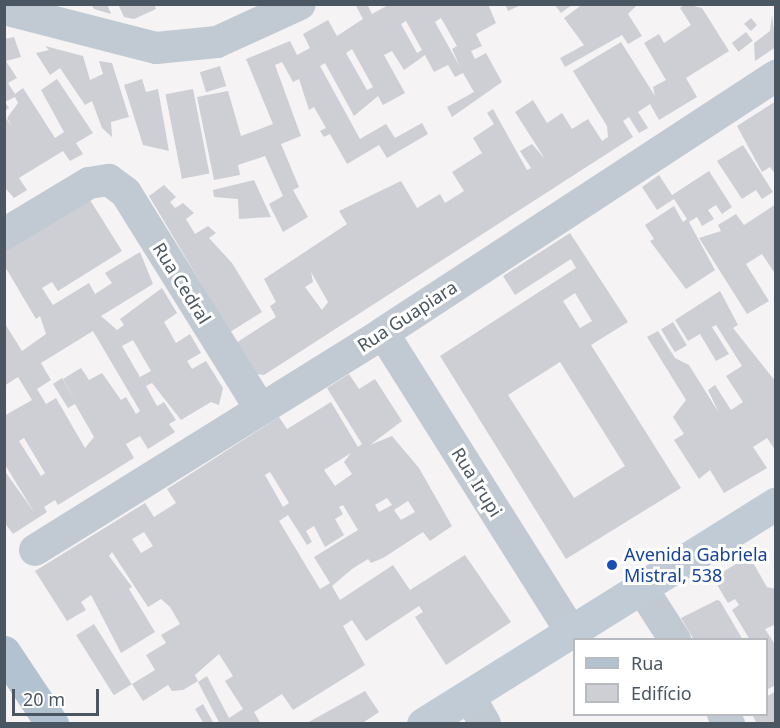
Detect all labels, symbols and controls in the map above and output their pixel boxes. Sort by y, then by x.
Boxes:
street label: Rua Cedral [149,238,215,328]
street label: Rua Guapiara [353,276,461,356]
street label: Rua Irupi [447,443,507,521]
place label: Avenida Gabriela Mistral, 538 [624,544,768,586]
marker: Avenida Gabriela Mistral, 538 [605,558,619,572]
legend [573,638,768,716]
text: Rua [631,651,663,675]
scale bar [15,677,102,715]
text: Edifício [631,681,692,705]
text: 20 m [23,687,65,711]

